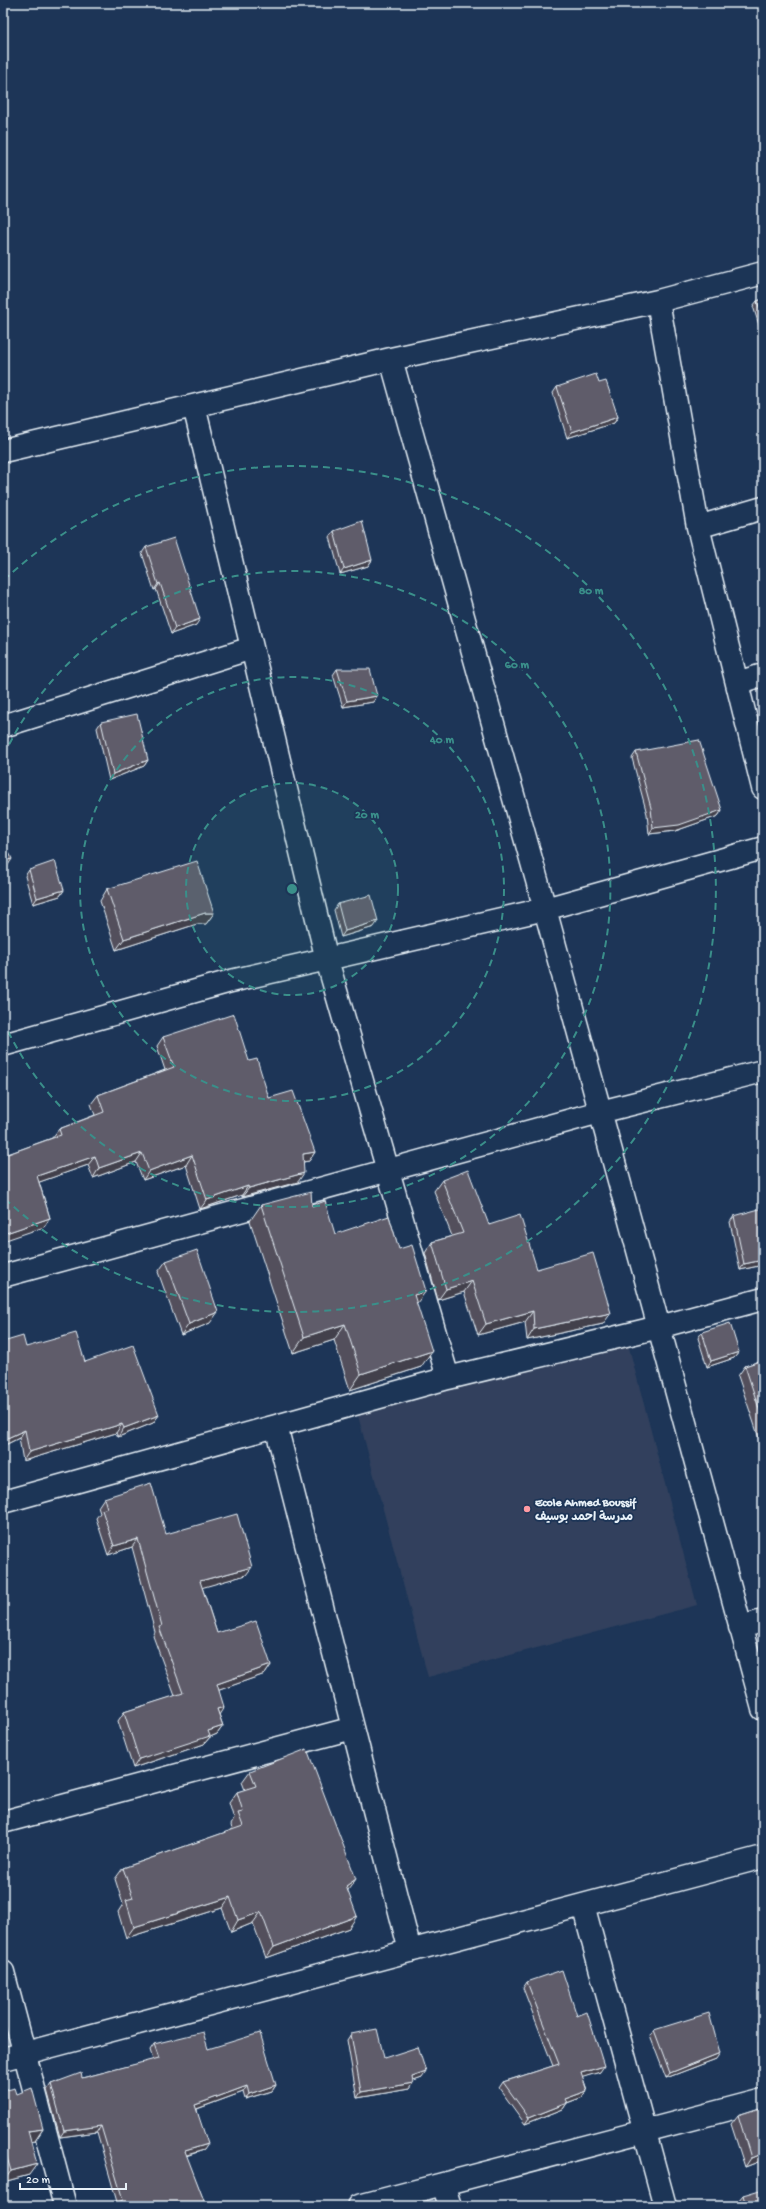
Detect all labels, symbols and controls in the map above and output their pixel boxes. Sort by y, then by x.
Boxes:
text: 80 m [579,585,604,599]
text: 60 m [505,659,530,673]
text: 40 m [429,734,454,748]
text: 20 m [355,809,380,823]
centre of rings [285,882,299,896]
place label: Ecole Ahmed Boussif مدرسة احمد بوسيف [534,1497,637,1525]
marker: Ecole Ahmed Boussif مدرسة احمد بوسيف [522,1504,532,1514]
scale bar [20,2165,126,2191]
text: 20 m [26,2174,51,2188]

